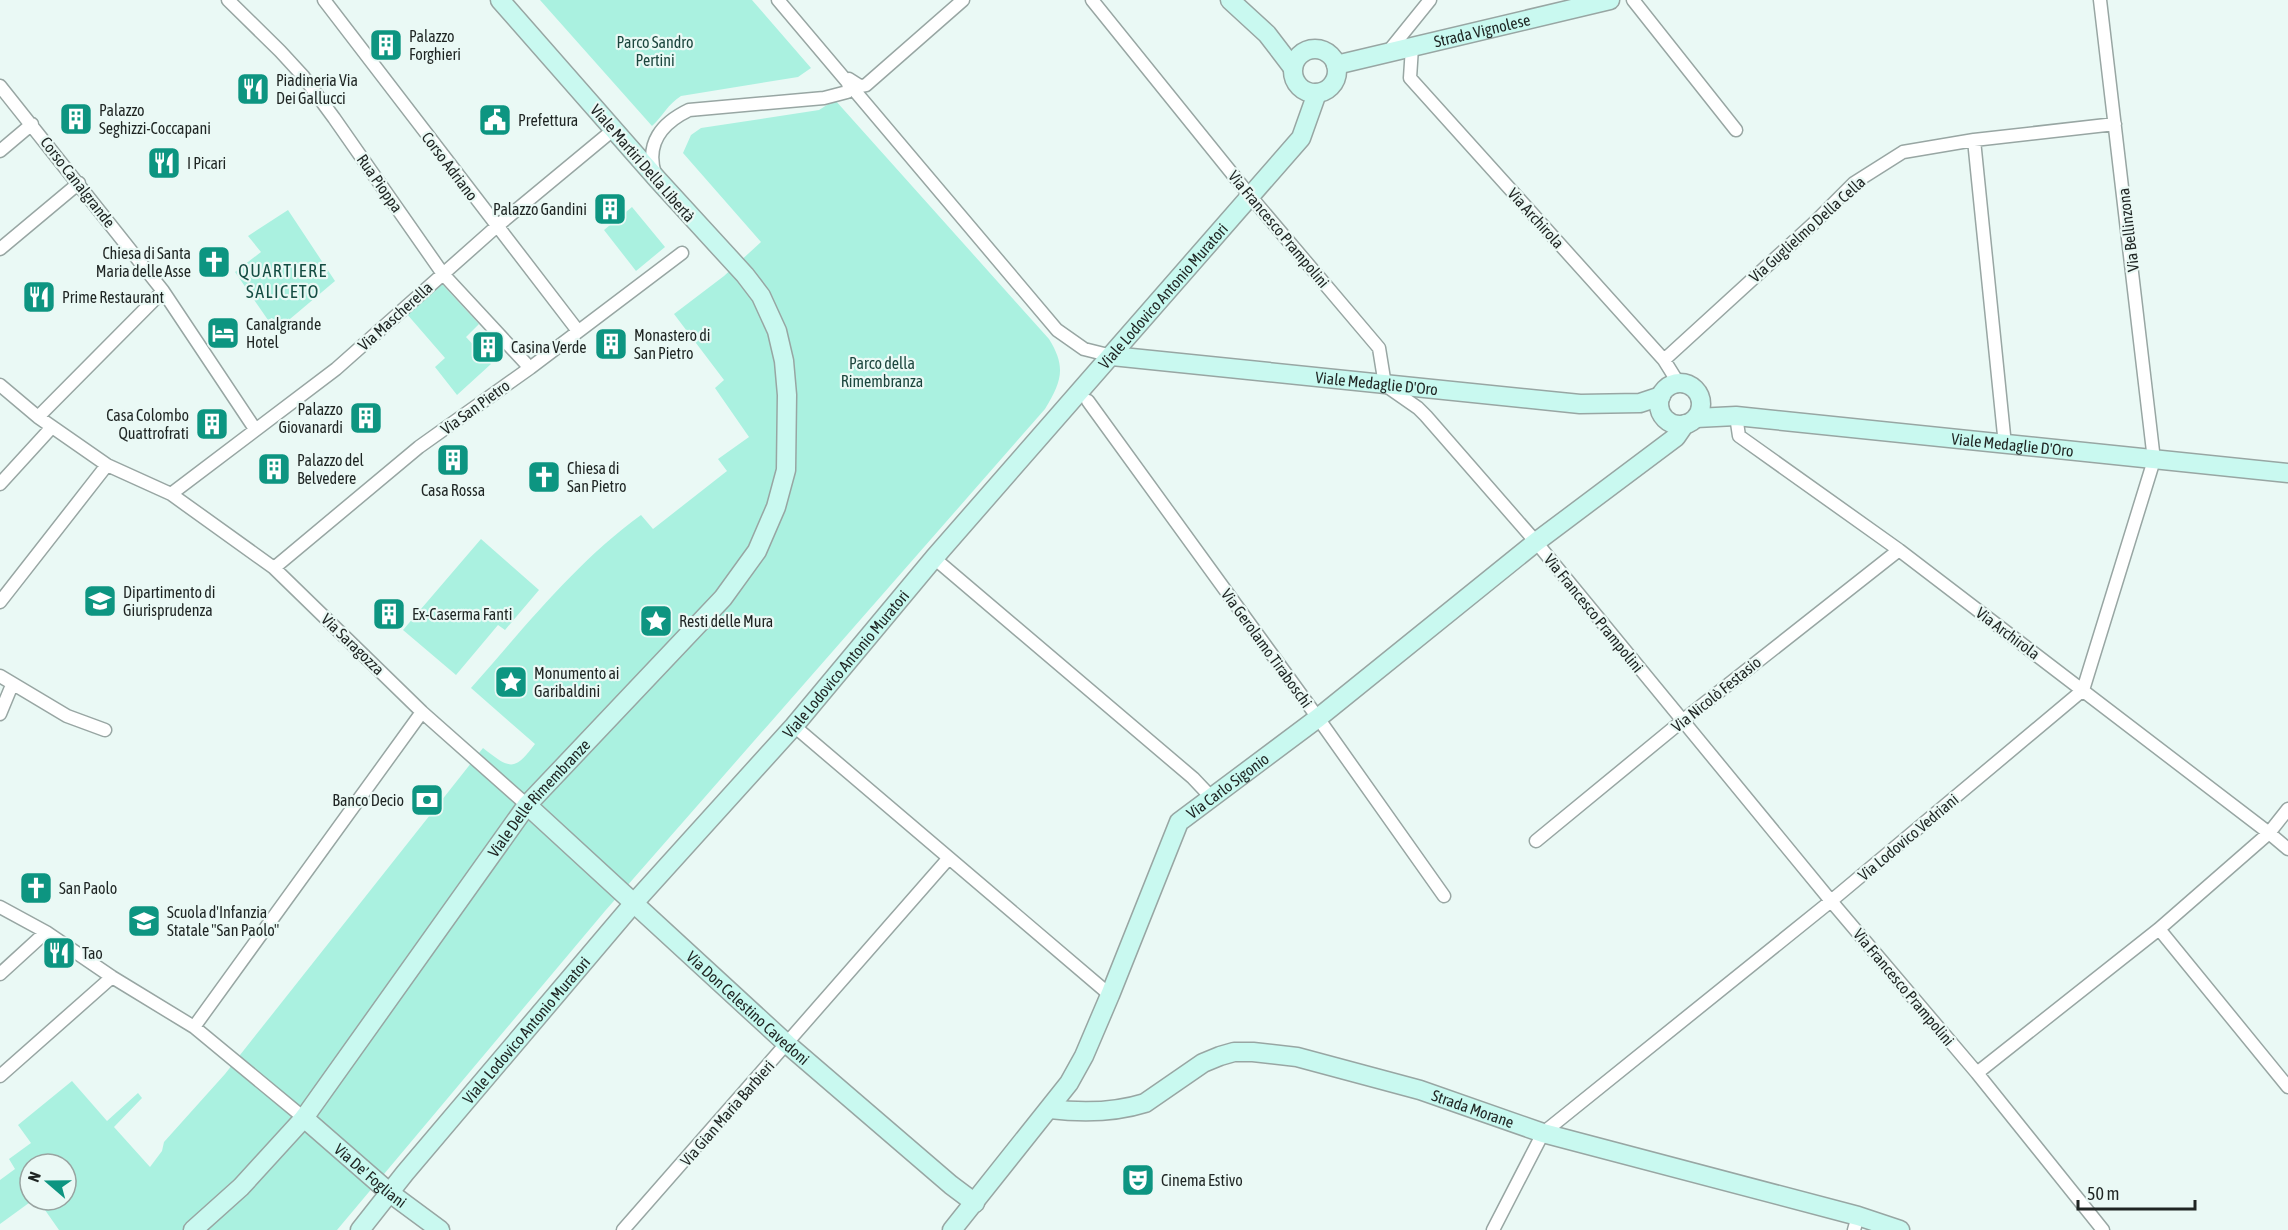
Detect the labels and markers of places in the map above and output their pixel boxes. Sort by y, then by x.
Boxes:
building icon: Palazzo Forghieri [368,27,404,63]
place label: Palazzo Forghieri [409,27,461,64]
restaurant icon: Piadineria Via Dei Gallucci [235,71,271,107]
place label: Piadineria Via Dei Gallucci [276,71,358,107]
building icon: Palazzo Seghizzi-Coccapani [58,101,94,137]
place label: Palazzo Seghizzi-Coccapani [99,101,211,138]
public building icon: Prefettura [477,102,513,138]
place label: Prefettura [518,111,578,129]
restaurant icon: I Picari [146,145,182,181]
place label: I Picari [187,154,226,172]
building icon: Palazzo Gandini [592,191,628,227]
place label: Palazzo Gandini [493,200,587,218]
place label: Chiesa di Santa Maria delle Asse [96,244,191,280]
church icon: Chiesa di Santa Maria delle Asse [196,244,232,280]
restaurant icon: Prime Restaurant [21,279,57,315]
place label: Prime Restaurant [62,288,165,306]
hotel icon: Canalgrande Hotel [205,315,241,351]
place label: Canalgrande Hotel [246,315,321,351]
building icon: Monastero di San Pietro [593,326,629,362]
place label: Monastero di San Pietro [634,326,711,362]
building icon: Casina Verde [470,329,506,365]
place label: Casina Verde [511,338,587,356]
place label: Palazzo Giovanardi [278,400,343,436]
building icon: Palazzo Giovanardi [348,400,384,436]
place label: Casa Colombo Quattrofrati [106,406,189,442]
building icon: Casa Colombo Quattrofrati [194,406,230,442]
building icon: Casa Rossa [435,442,471,478]
building icon: Palazzo del Belvedere [256,451,292,487]
place label: Palazzo del Belvedere [297,451,365,487]
church icon: Chiesa di San Pietro [526,459,562,495]
place label: Chiesa di San Pietro [567,459,626,495]
place label: Casa Rossa [421,481,485,499]
school or university icon: Dipartimento di Giurisprudenza [82,583,118,619]
place label: Dipartimento di Giurisprudenza [123,583,215,620]
building icon: Ex-Caserma Fanti [371,596,407,632]
place icon: Resti delle Mura [638,603,674,639]
place label: Ex-Caserma Fanti [412,605,512,623]
place label: Resti delle Mura [679,612,773,630]
place icon: Monumento ai Garibaldini [493,664,529,700]
place label: Monumento ai Garibaldini [534,664,620,700]
bank icon: Banco Decio [409,782,445,818]
place label: Banco Decio [332,791,404,809]
church icon: San Paolo [18,870,54,906]
place label: San Paolo [59,879,117,897]
school or university icon: Scuola d'Infanzia Statale "San Paolo" [126,903,162,939]
place label: Scuola d'Infanzia Statale "San Paolo" [167,903,279,939]
restaurant icon: Tao [41,935,77,971]
place label: Tao [82,944,103,962]
theatre icon: Cinema Estivo [1120,1162,1156,1198]
place label: Cinema Estivo [1161,1171,1243,1189]

